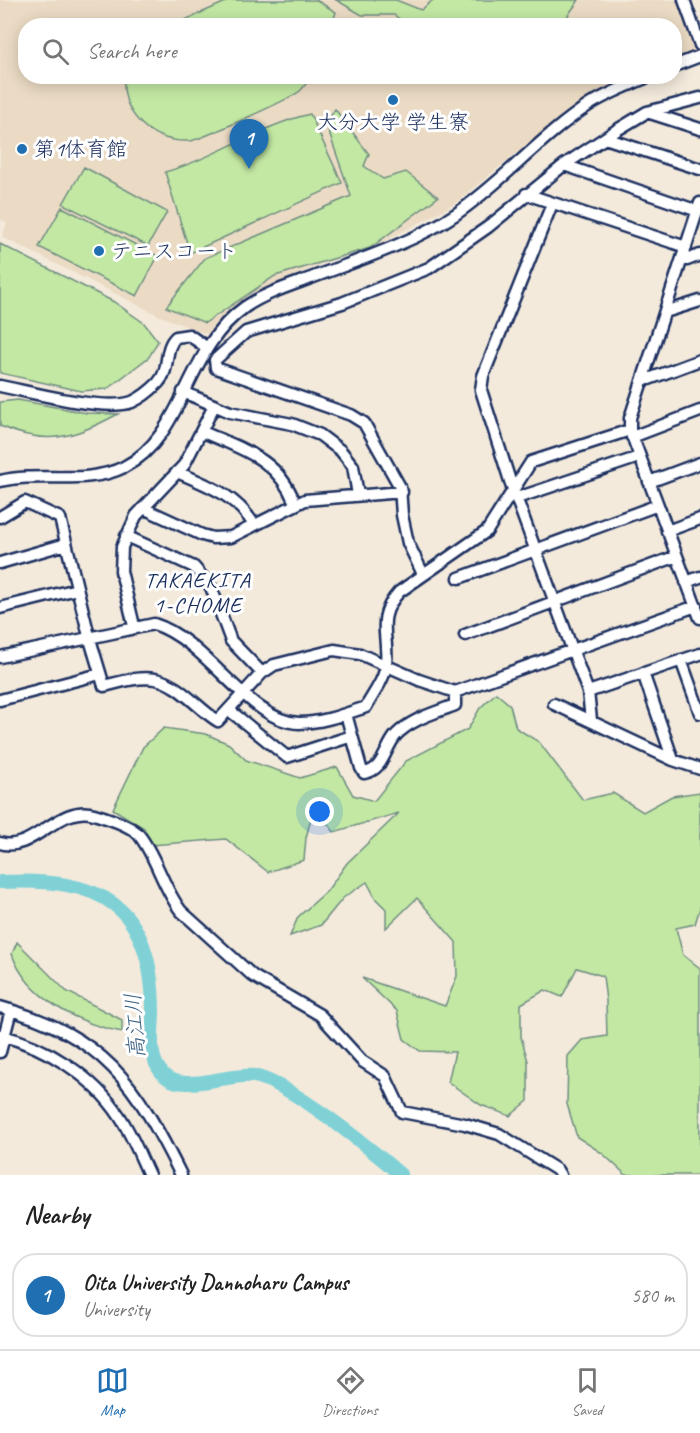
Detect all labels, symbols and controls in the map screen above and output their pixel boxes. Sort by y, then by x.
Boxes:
search box [18,18,682,84]
icon: search [39,35,72,68]
text: Search here [87,37,177,65]
marker: 大分大学 学生寮 [386,93,400,107]
place label: 大分大学 学生寮 [317,109,469,135]
pin: 1 [230,120,268,169]
place label: 第1体育館 [34,136,127,162]
marker: 第1体育館 [15,142,29,156]
place label: テニスコート [111,238,237,264]
marker: テニスコート [92,244,106,258]
district label: TAKAEKITA 1-CHOME [145,566,251,619]
your location [305,797,334,826]
water label: 高江川 [119,992,151,1060]
text: Nearby [24,1198,89,1231]
text: Oita University Dannoharu Campus [83,1269,348,1297]
text: 1 [41,1283,50,1308]
text: 580 m [631,1283,674,1308]
text: University [83,1297,150,1322]
tab: Map [96,1364,129,1420]
tab: Directions [322,1364,378,1420]
tab: Saved [571,1364,604,1420]

